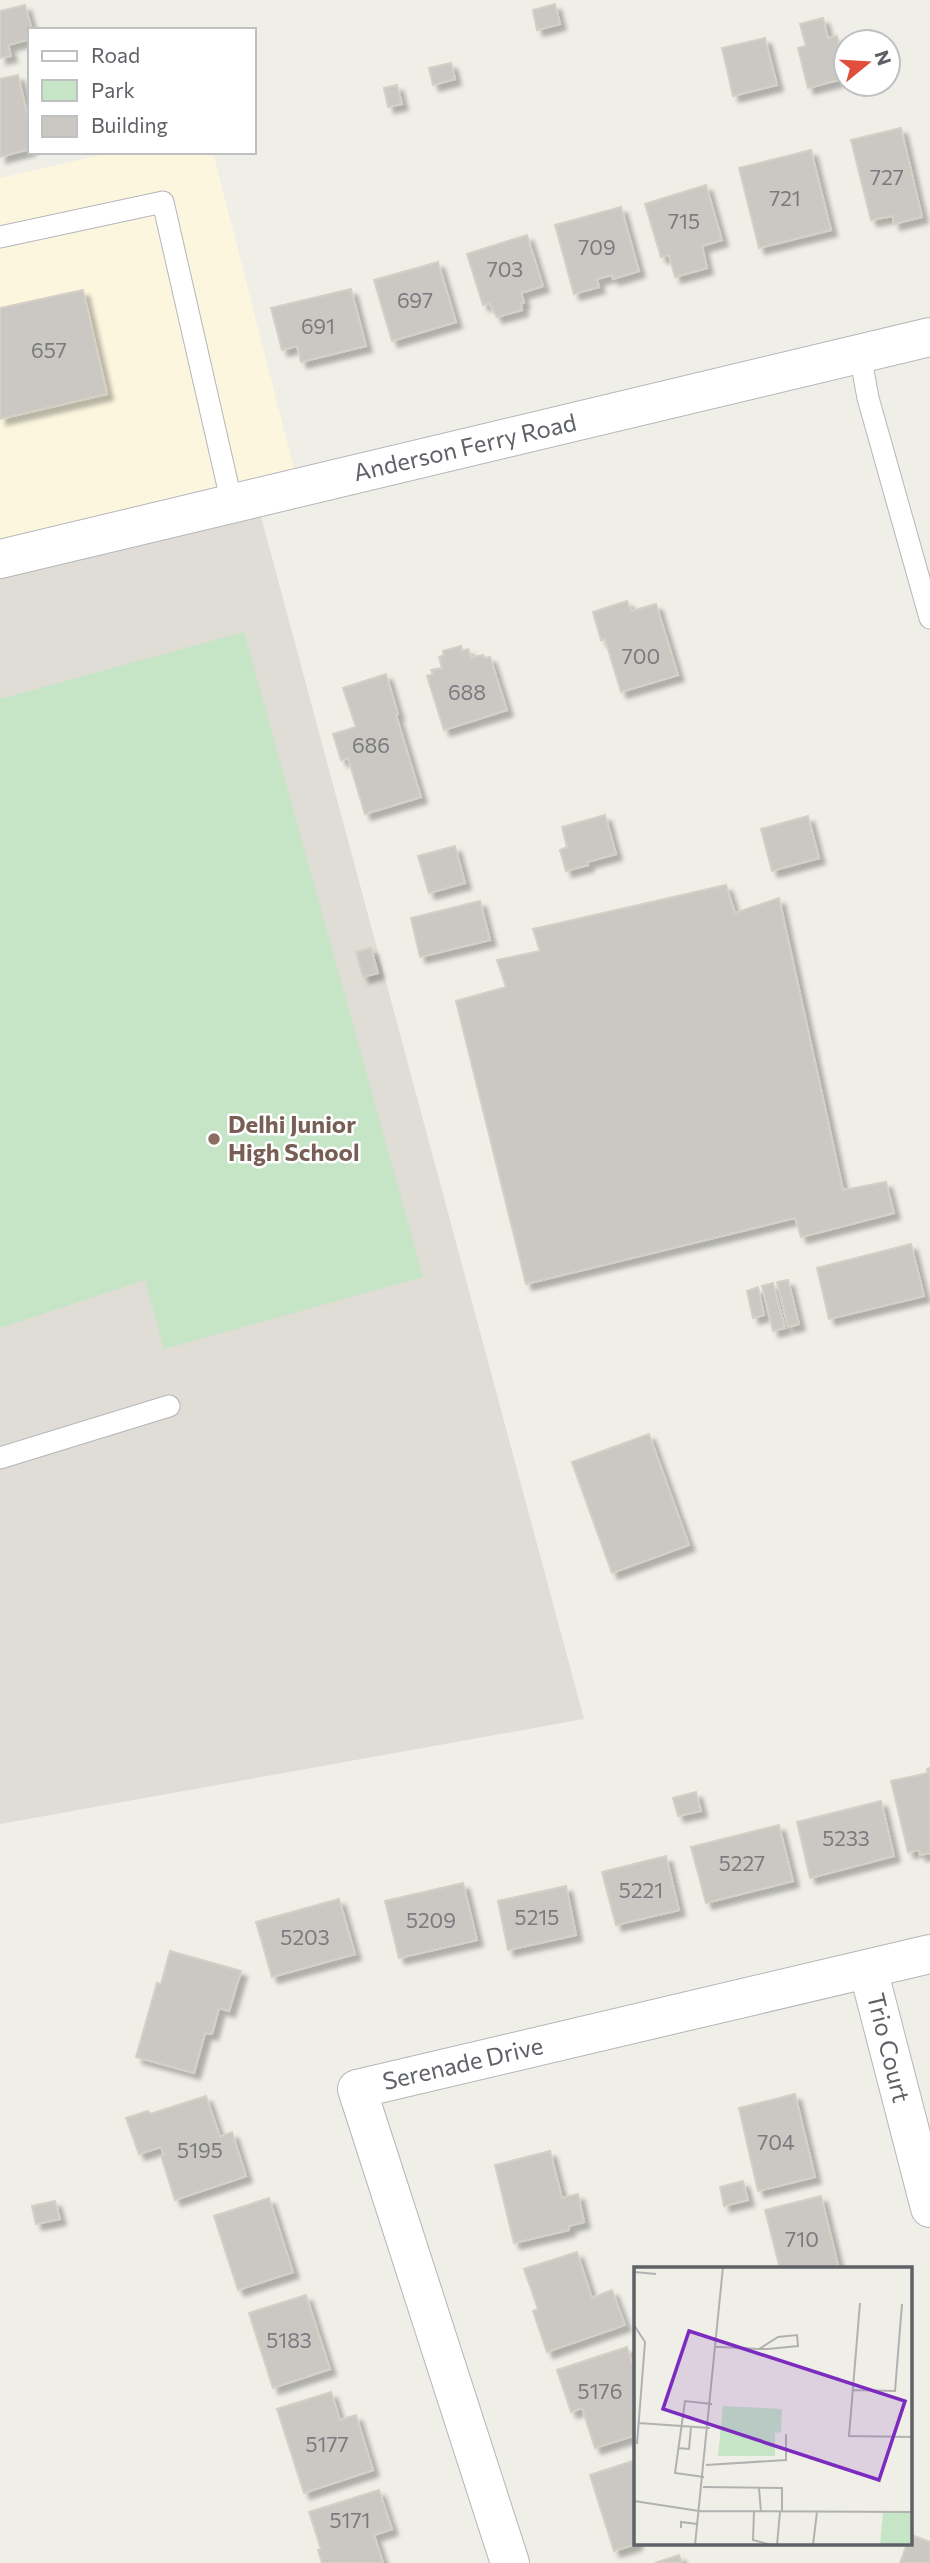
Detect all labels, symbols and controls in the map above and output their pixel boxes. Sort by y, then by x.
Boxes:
legend [28,28,256,154]
north arrow [832,28,902,98]
text: Road [91,42,140,67]
text: N [871,47,897,68]
text: Park [91,77,135,102]
text: Building [91,112,168,137]
house number: 727 [870,164,904,189]
house number: 721 [769,185,801,210]
house number: 715 [668,208,700,233]
house number: 709 [578,234,616,259]
house number: 703 [487,256,523,281]
house number: 697 [397,287,433,312]
house number: 691 [301,313,335,338]
house number: 657 [31,337,67,362]
street label: Anderson Ferry Road [350,407,579,486]
house number: 700 [622,643,660,668]
house number: 688 [448,679,486,704]
house number: 686 [352,732,390,757]
place label: Delhi Junior High School [228,1109,360,1166]
marker: Delhi Junior High School [206,1131,222,1147]
house number: 5233 [822,1825,870,1850]
house number: 5227 [719,1850,765,1875]
house number: 5221 [619,1877,663,1902]
house number: 5215 [515,1904,559,1929]
house number: 5209 [406,1907,456,1932]
house number: 5203 [280,1924,330,1949]
street label: Trio Court [862,1990,917,2105]
street label: Serenade Drive [380,2030,546,2095]
house number: 704 [757,2129,795,2154]
house number: 5195 [177,2137,223,2162]
house number: 710 [785,2226,819,2251]
inset map [634,2267,912,2546]
house number: 5183 [266,2327,312,2352]
house number: 5176 [578,2378,622,2403]
house number: 5177 [305,2431,349,2456]
house number: 5171 [329,2507,371,2532]

